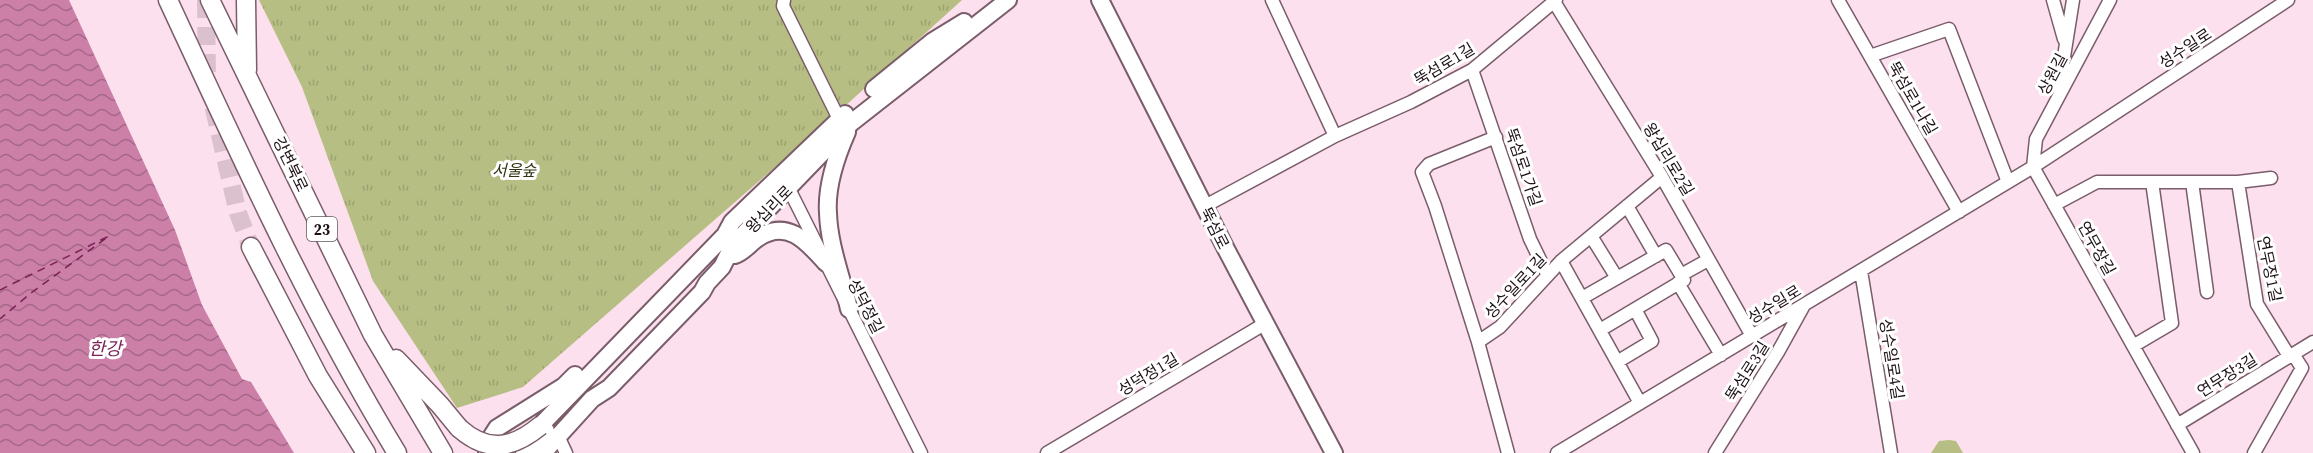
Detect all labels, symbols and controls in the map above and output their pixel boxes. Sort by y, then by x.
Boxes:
street label: 성수일로 [2154,23,2216,73]
street label: 뚝섬로1길 [1410,37,1478,91]
street label: 상원길 [2032,49,2072,99]
street label: 뚝섬로1나길 [1883,57,1943,139]
street label: 왕십리로2길 [1639,118,1699,200]
street label: 뚝섬로1가길 [1500,125,1548,209]
street label: 강변북로 [268,133,314,196]
park label: 서울숲 [492,159,537,181]
street label: 왕십리로 [741,180,798,238]
street label: 뚝섬로 [1195,203,1235,253]
road number: 23 [307,217,337,241]
street label: 연무장길 [2073,217,2121,279]
street label: 연무장1길 [2252,234,2288,304]
street label: 성수일로1길 [1479,249,1551,323]
street label: 성덕정길 [843,275,889,337]
street label: 성수일로 [1743,279,1805,329]
street label: 성수일로4길 [1875,317,1909,401]
water label: 한강 [88,336,124,361]
street label: 뚝섬로3길 [1720,337,1774,405]
street label: 성덕정1길 [1114,347,1182,401]
street label: 연무장3길 [2193,348,2261,402]

